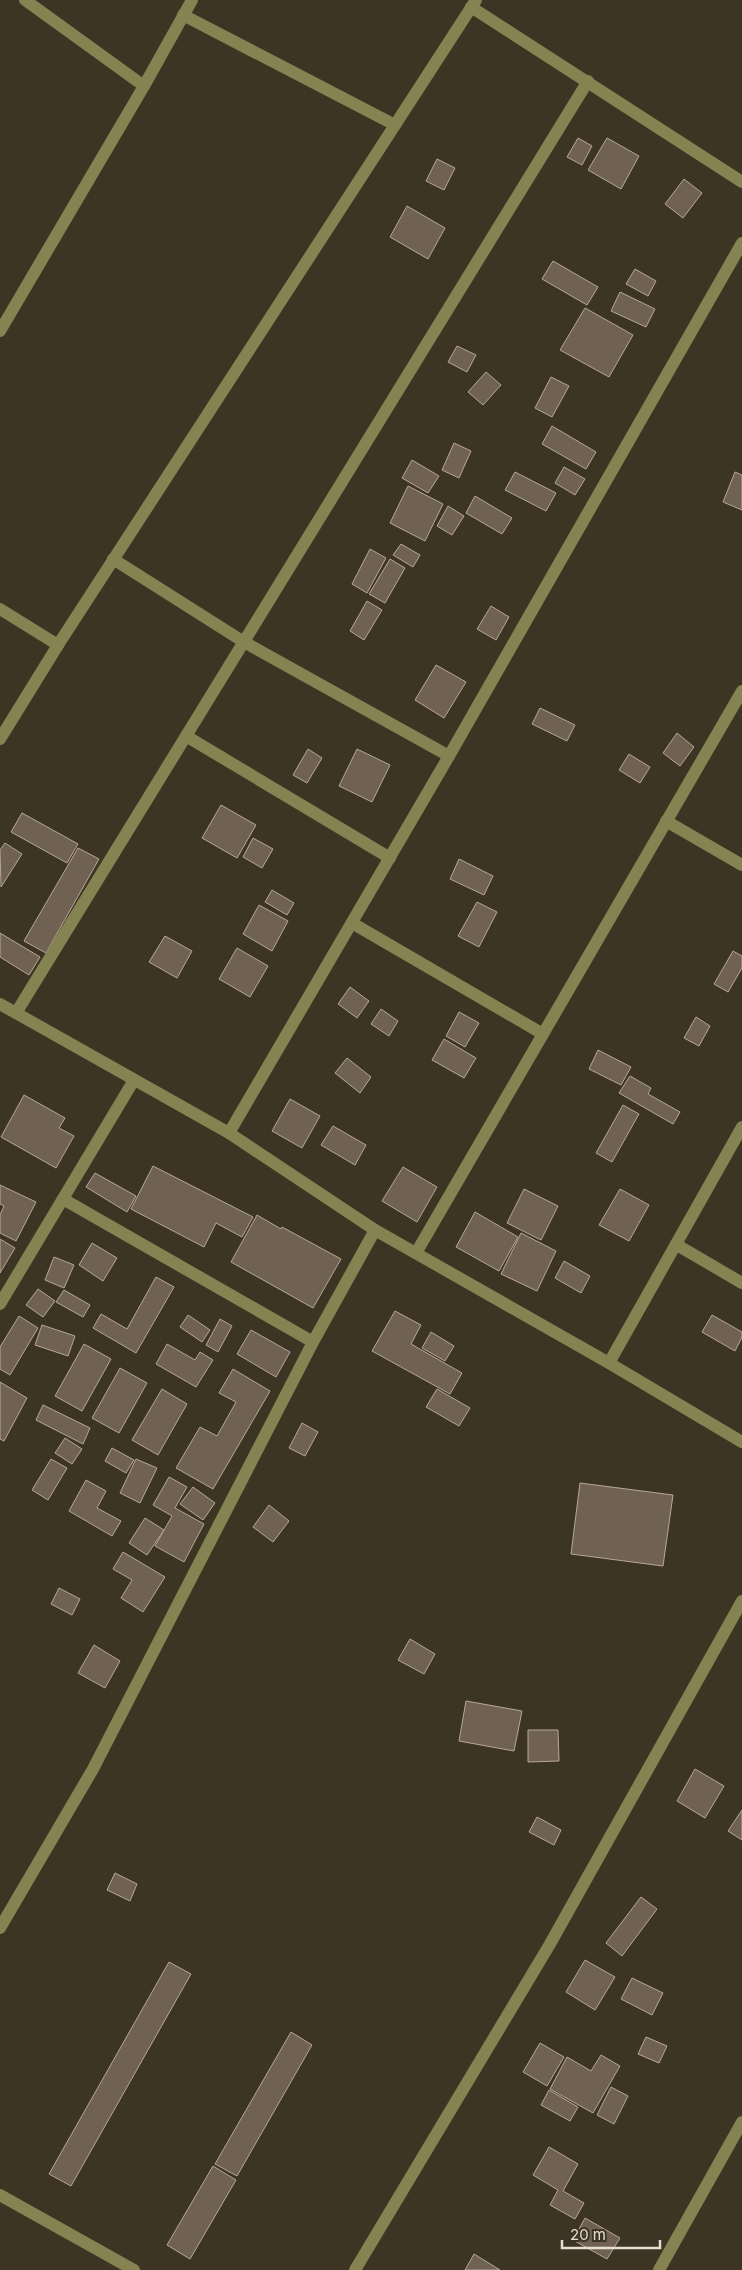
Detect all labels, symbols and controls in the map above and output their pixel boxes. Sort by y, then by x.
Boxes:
scale bar [562,2218,660,2250]
text: 20 m [570,2225,606,2244]

